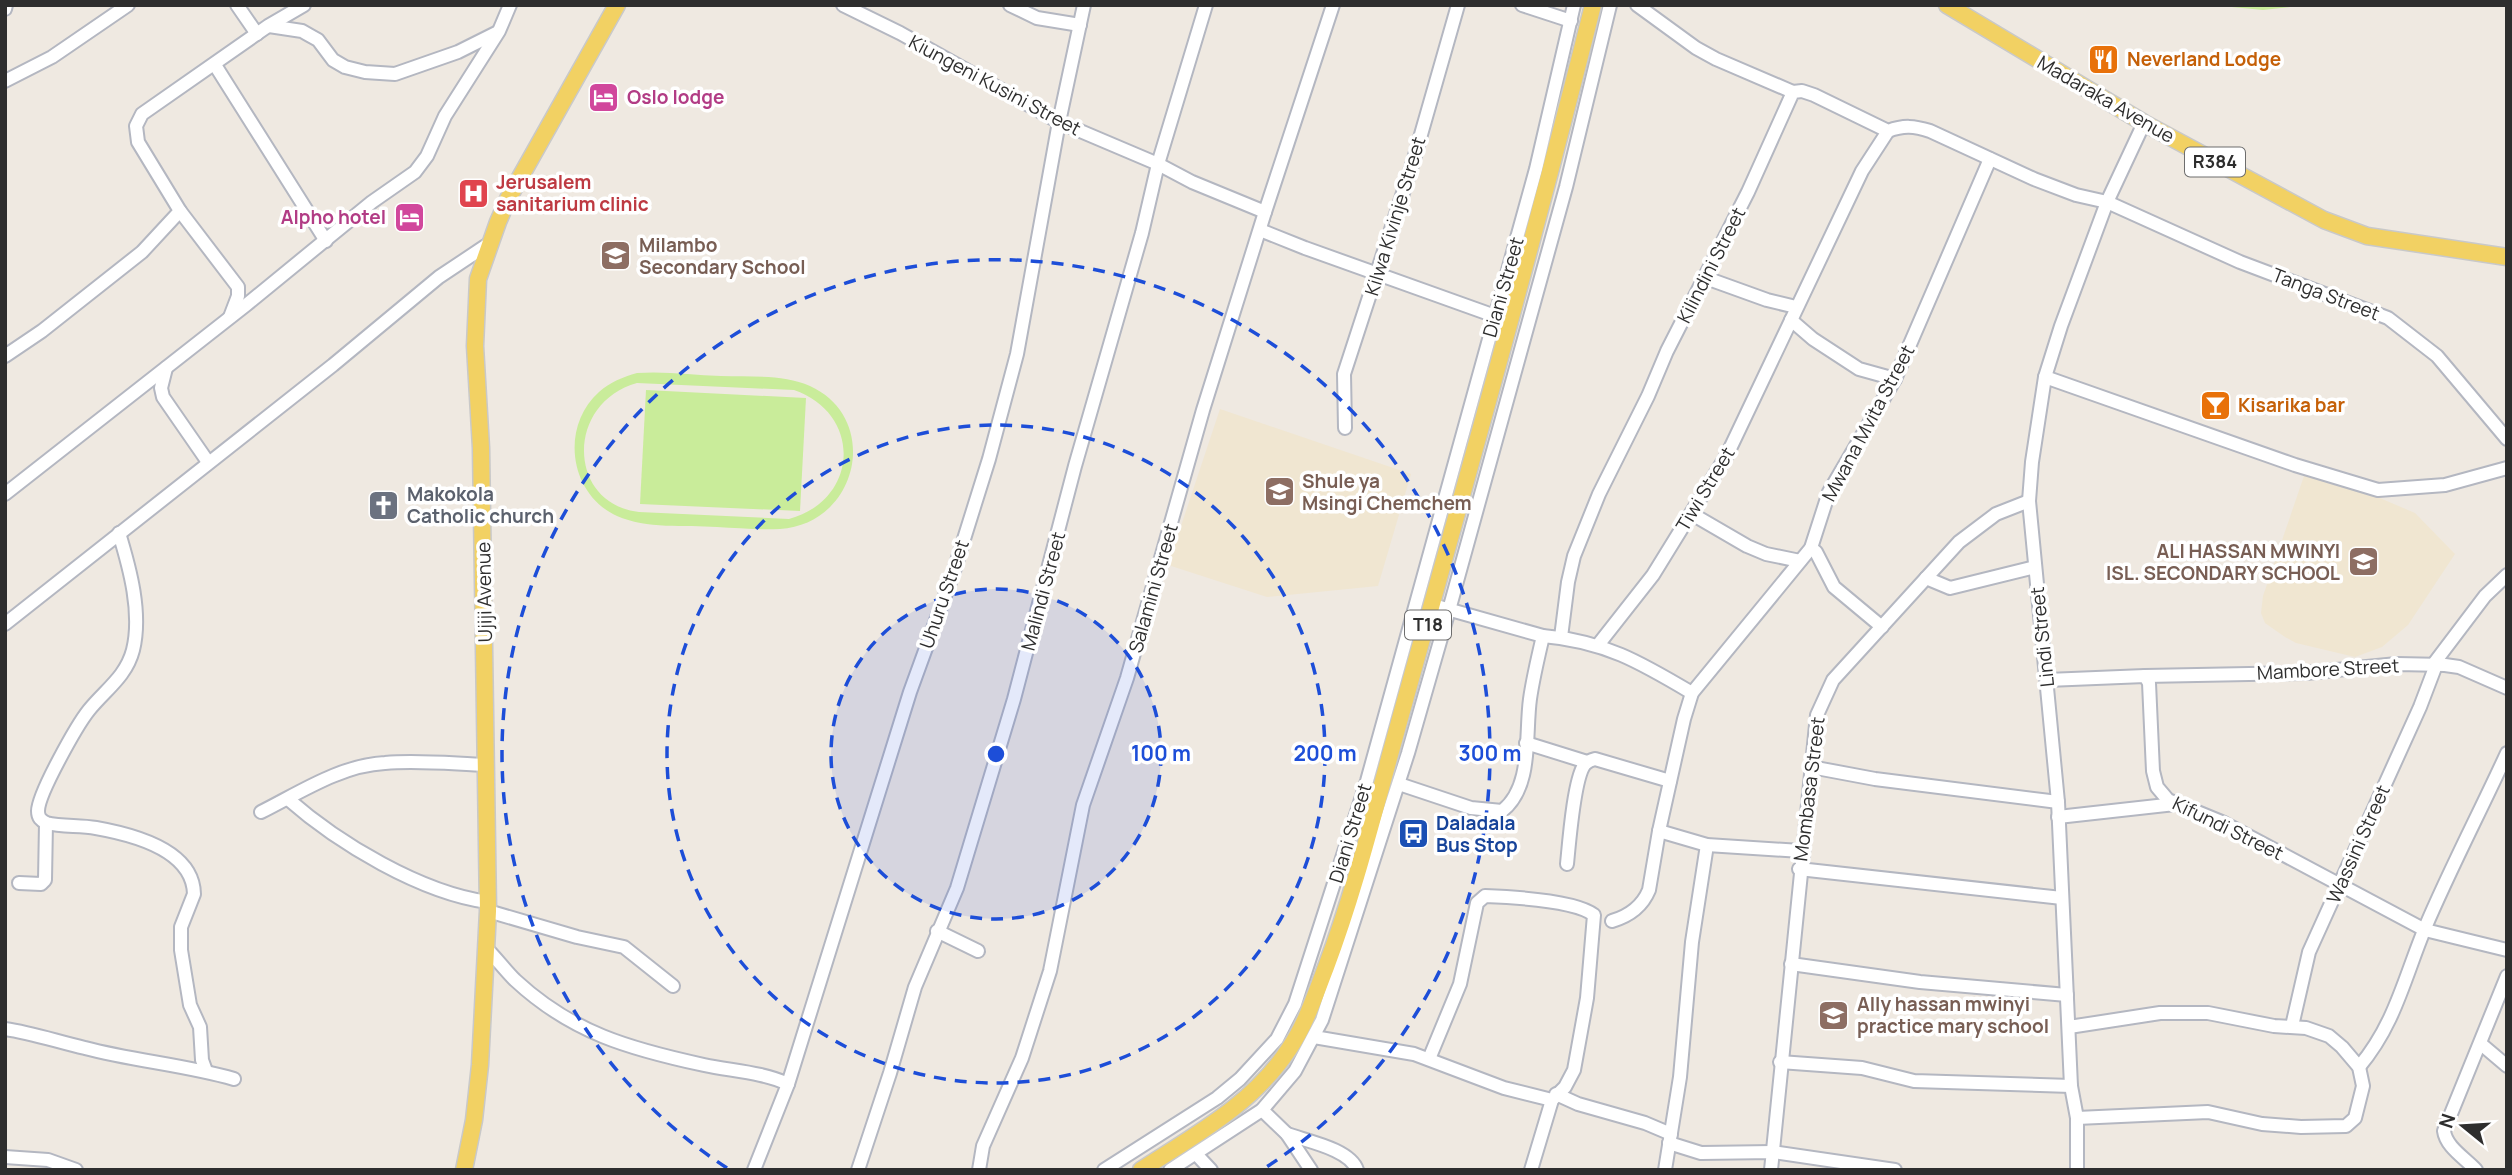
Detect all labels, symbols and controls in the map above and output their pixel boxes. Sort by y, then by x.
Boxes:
street label: Kiungeni Kusini Street [904,29,1086,141]
restaurant icon: Neverland Lodge [2087,42,2121,76]
place label: Neverland Lodge [2127,46,2281,72]
street label: Madaraka Avenue [2033,49,2179,149]
hotel icon: Oslo lodge [587,80,621,114]
place label: Oslo lodge [627,84,724,110]
street label: Kilwa Kivinje Street [1358,133,1432,299]
road number: R384 [2185,148,2245,176]
place label: Jerusalem sanitarium clinic [496,169,649,217]
hospital icon: Jerusalem sanitarium clinic [456,176,490,210]
hotel icon: Alpho hotel [392,200,426,234]
street label: Kilindini Street [1671,203,1751,327]
place label: Alpho hotel [281,204,386,230]
place label: Milambo Secondary School [639,232,806,280]
street label: Diani Street [1476,234,1530,340]
school or university icon: Milambo Secondary School [599,239,633,273]
street label: Tanga Street [2268,262,2384,326]
street label: Mwana Mvita Street [1816,340,1920,506]
bar icon: Kisarika bar [2198,388,2232,422]
place label: Kisarika bar [2238,392,2345,418]
street label: Tiwi Street [1670,442,1740,536]
place label: Shule ya Msingi Chemchem [1302,468,1472,516]
school or university icon: Shule ya Msingi Chemchem [1262,475,1296,509]
place label: Makokola Catholic church [407,481,554,529]
church icon: Makokola Catholic church [367,488,401,522]
street label: Salamini Street [1122,520,1184,656]
street label: Malindi Street [1015,529,1071,653]
street label: Uhuru Street [913,536,975,652]
place label: ALI HASSAN MWINYI ISL. SECONDARY SCHOOL [2106,538,2340,586]
street label: Ujiji Avenue [470,541,498,643]
school or university icon: ALI HASSAN MWINYI ISL. SECONDARY SCHOOL [2346,545,2380,579]
street label: Lindi Street [2024,586,2060,688]
road number: T18 [1405,610,1451,640]
street label: Mambore Street [2256,652,2400,686]
street label: Mombasa Street [1787,715,1831,863]
text: 100 m [1131,739,1191,767]
text: 200 m [1293,739,1357,767]
text: 300 m [1459,739,1521,767]
centre of rings [984,742,1008,766]
street label: Diani Street [1322,780,1378,886]
street label: Wassini Street [2320,781,2396,907]
street label: Kifundi Street [2168,790,2288,866]
place label: Daladala Bus Stop [1436,810,1518,858]
bus stop icon: Daladala Bus Stop [1396,817,1430,851]
place label: Ally hassan mwinyi practice mary school [1857,991,2049,1039]
school or university icon: Ally hassan mwinyi practice mary school [1817,998,1851,1032]
north arrow [2428,1091,2498,1161]
text: N [2432,1110,2461,1131]

